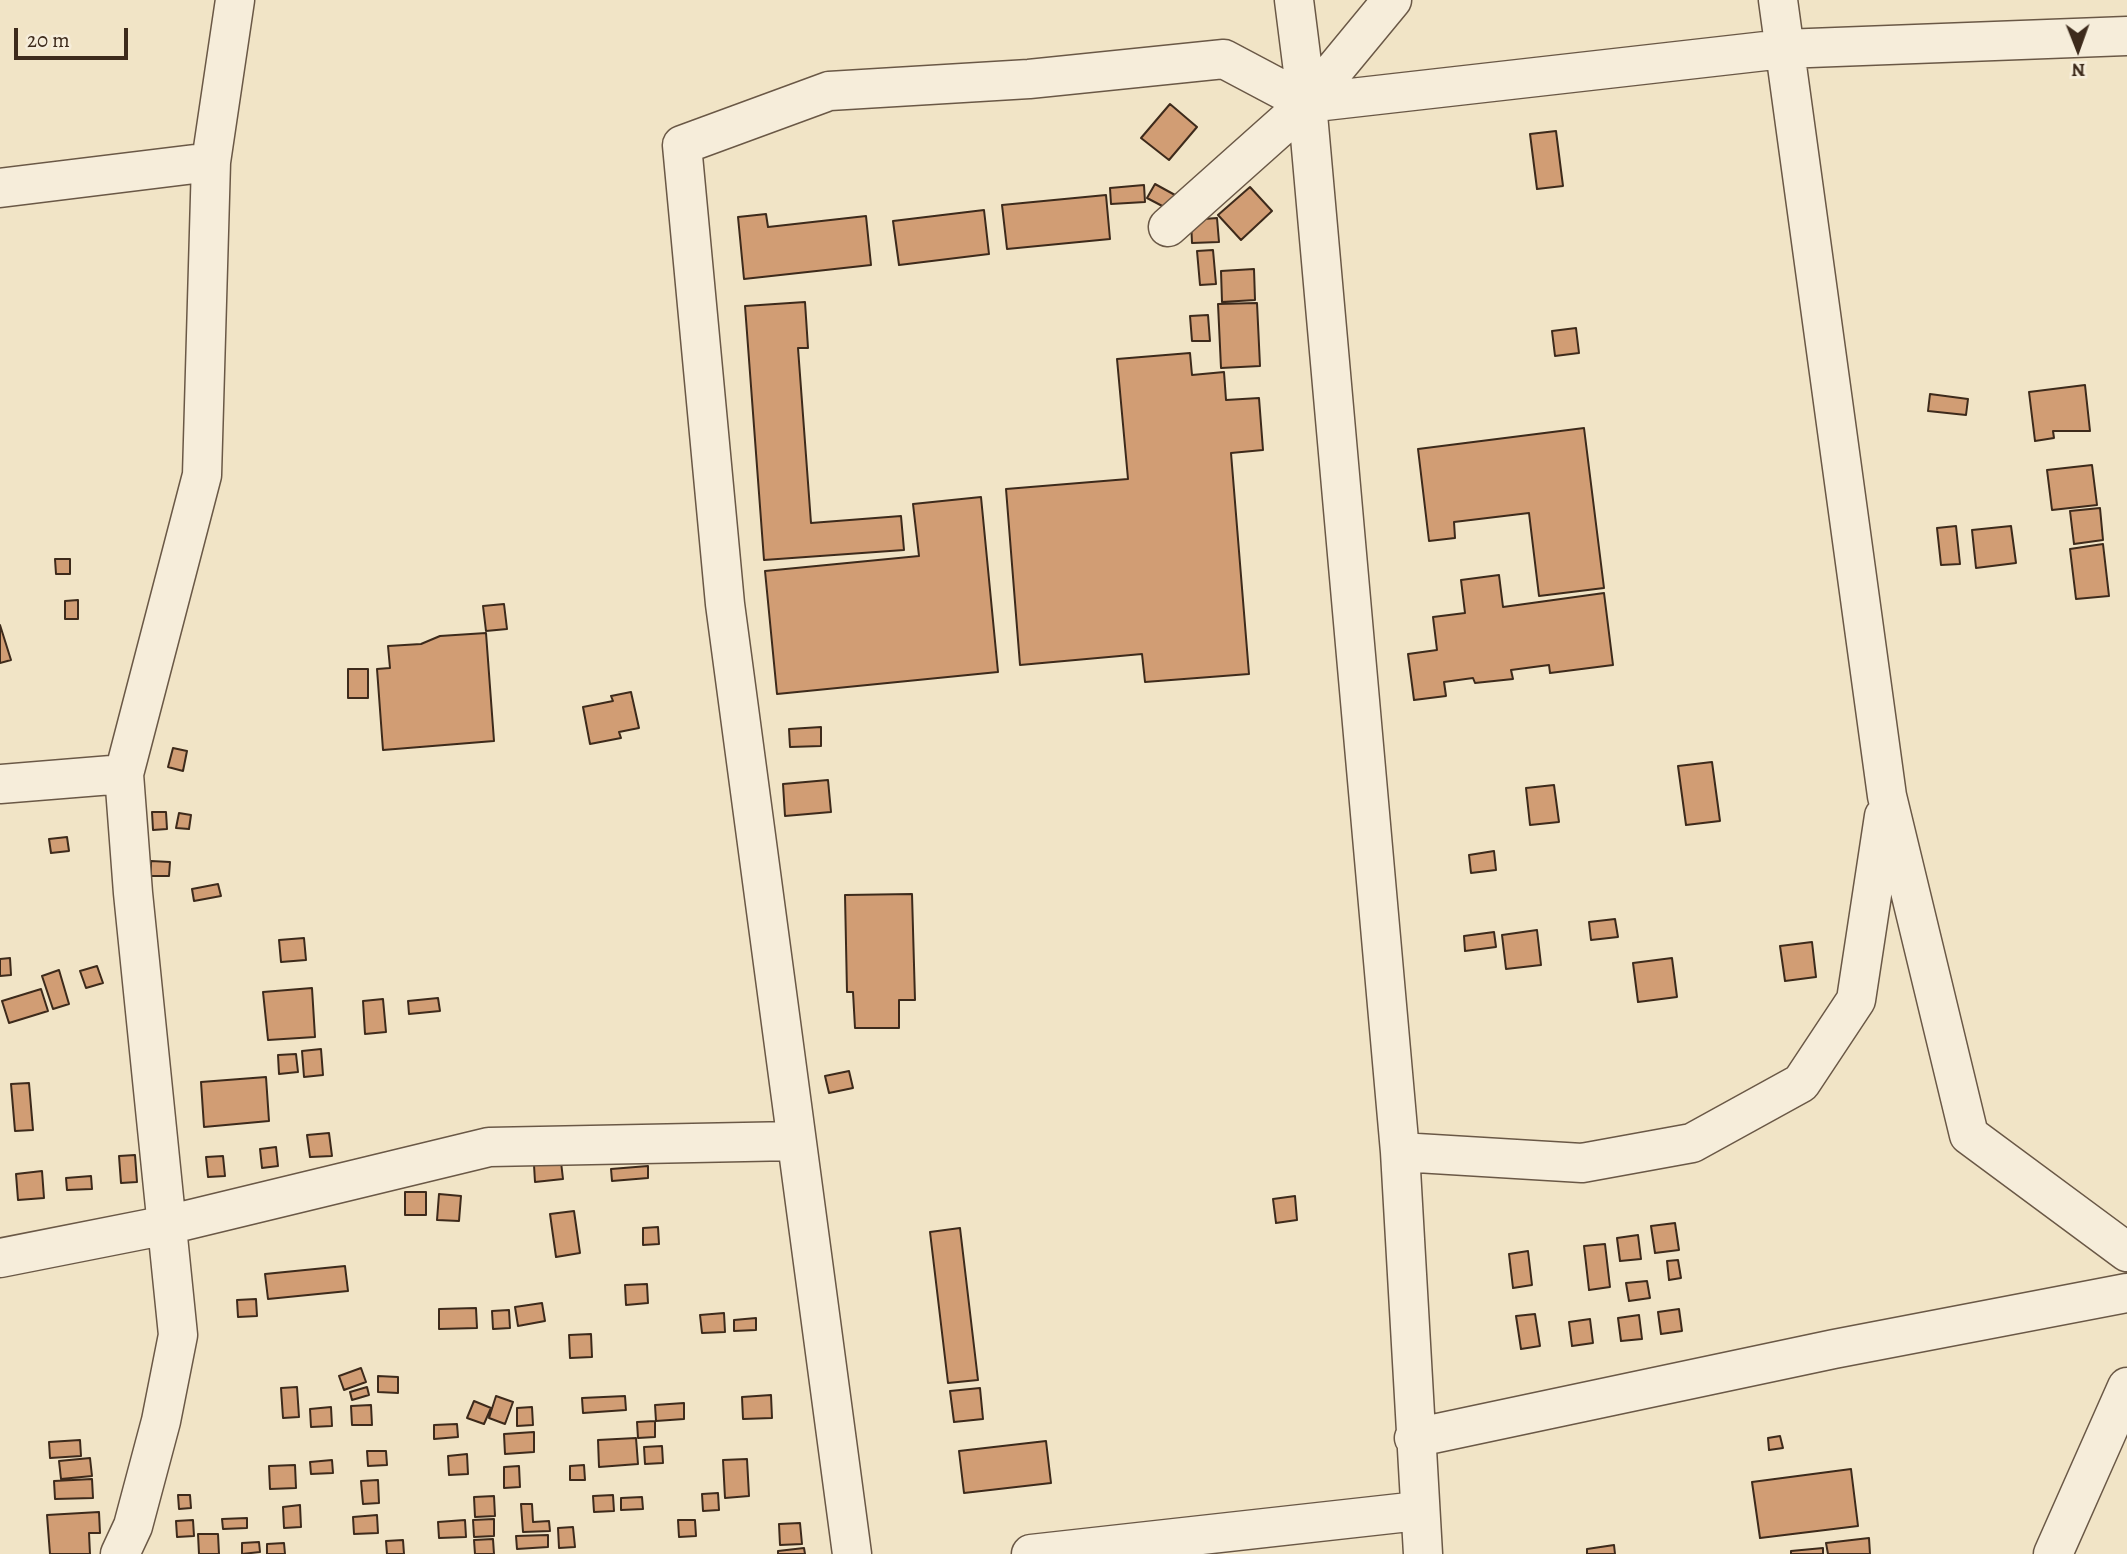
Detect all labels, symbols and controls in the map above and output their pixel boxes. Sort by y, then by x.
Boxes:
scale bar [18,14,131,58]
north arrow [2043,14,2113,84]
text: 20 m [27,26,70,54]
text: N [2071,57,2086,83]

